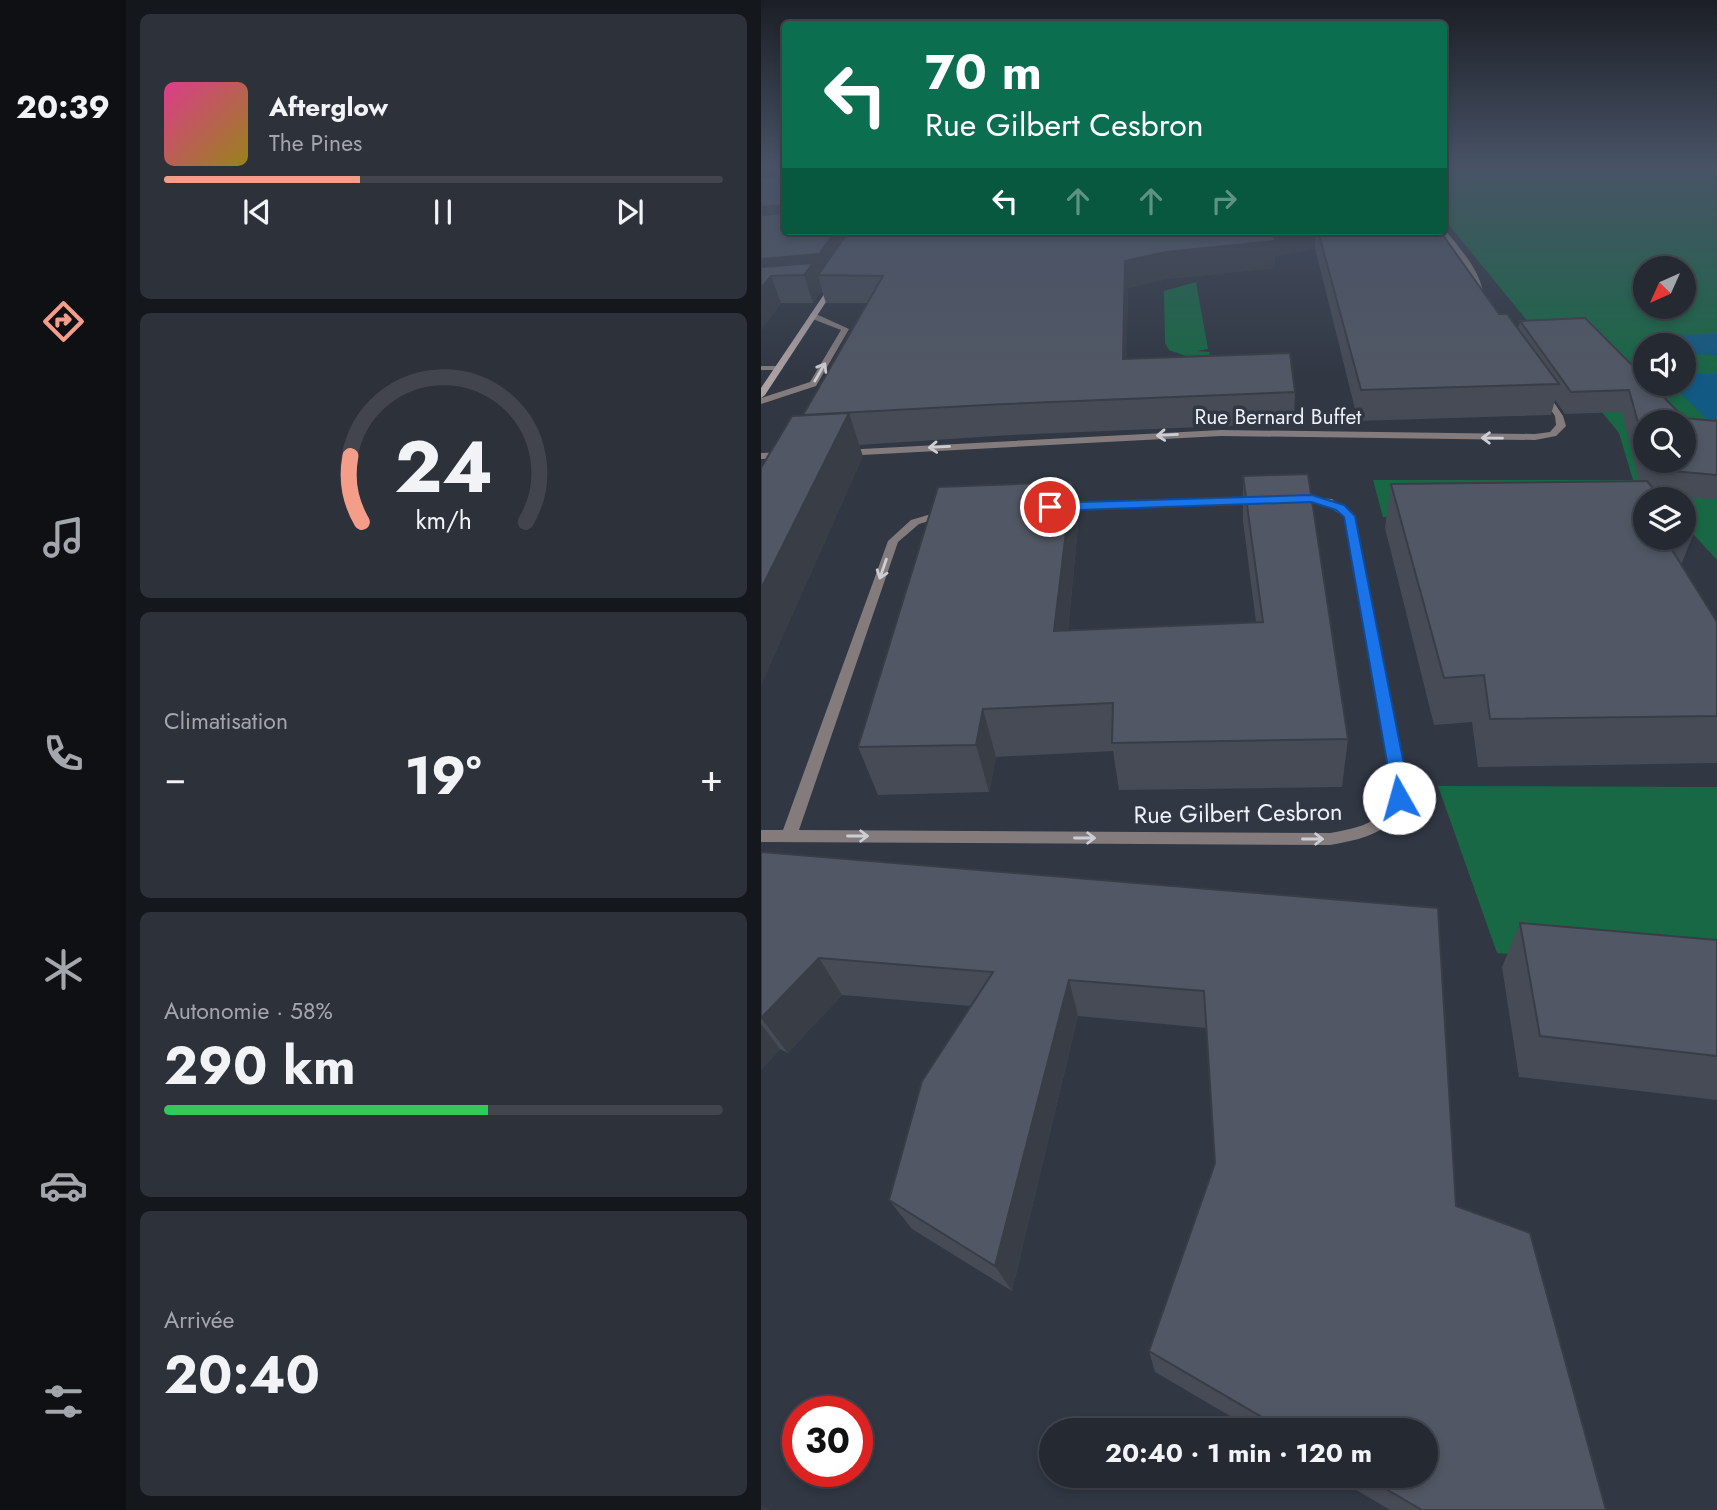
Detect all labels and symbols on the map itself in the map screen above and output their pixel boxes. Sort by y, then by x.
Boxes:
north arrow [1633,256,1695,318]
one-way arrow [813,362,827,382]
street label: Rue Bernard Buffet [1195,402,1361,432]
one-way arrow [1155,428,1178,441]
one-way arrow [1481,431,1504,444]
one-way arrow [928,441,951,454]
pin [1020,477,1080,537]
one-way arrow [876,558,888,580]
position arrow [1362,761,1436,835]
street label: Rue Gilbert Cesbron [1133,794,1343,832]
one-way arrow [846,829,869,843]
one-way arrow [1073,831,1096,844]
one-way arrow [1301,832,1324,846]
speed limit sign: 30 [782,1396,873,1487]

